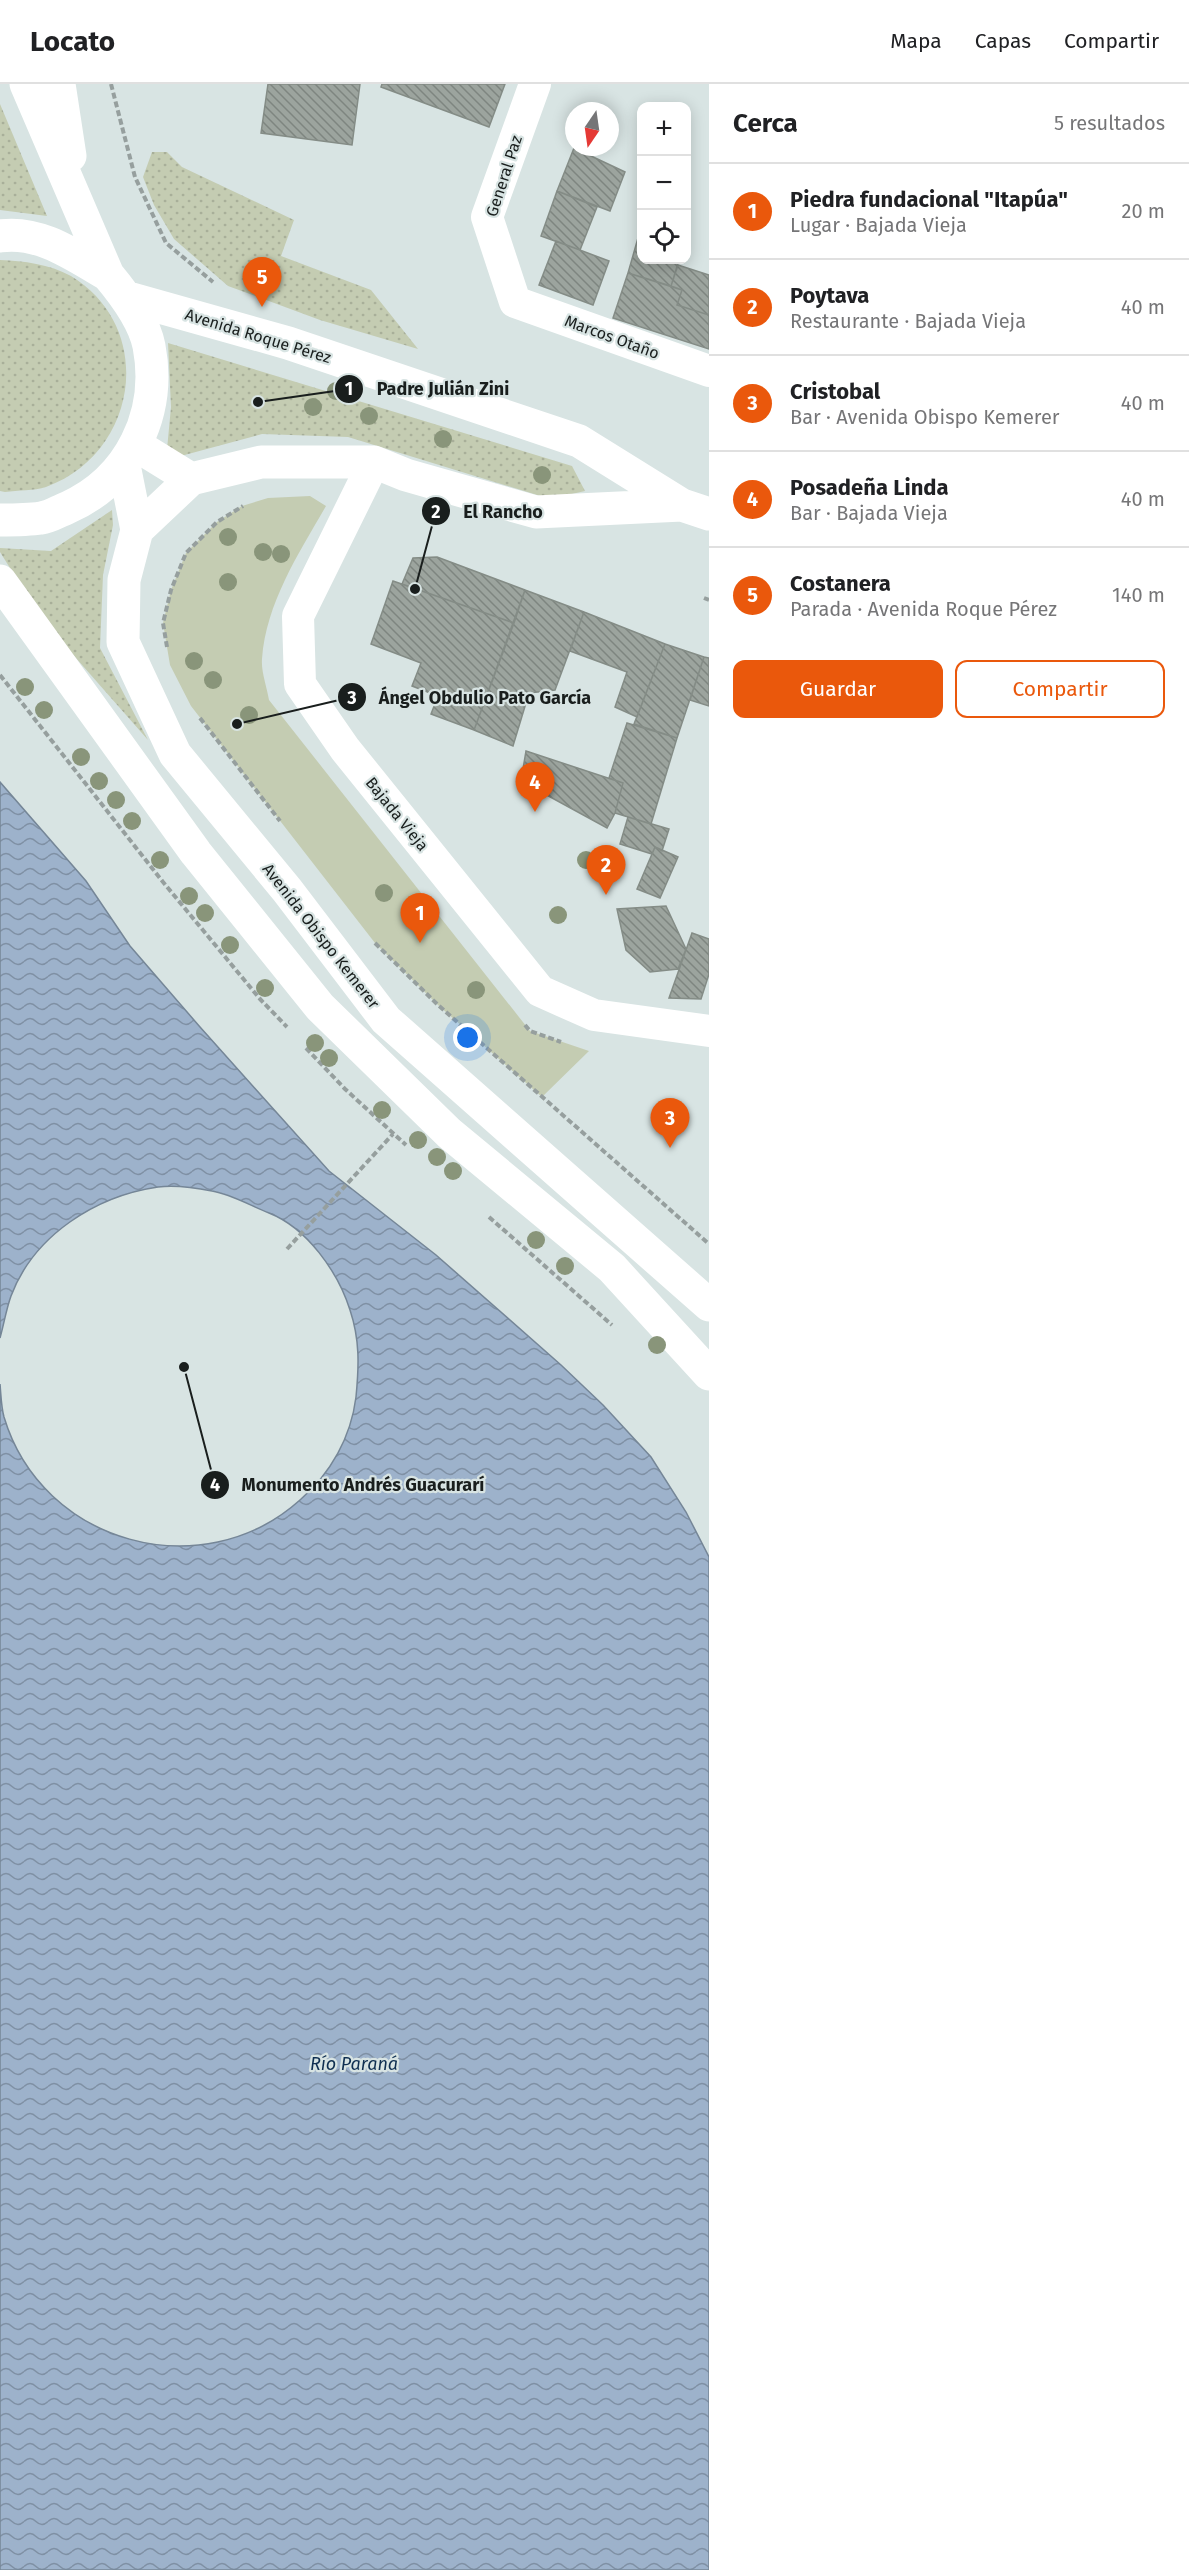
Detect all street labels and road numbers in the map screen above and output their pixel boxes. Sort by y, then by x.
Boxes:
street label: General Paz [482,133,526,219]
street label: Avenida Roque Pérez [183,305,333,367]
street label: Marcos Otaño [562,311,662,363]
street label: Bajada Vieja [362,773,432,855]
street label: Avenida Obispo Kemerer [259,860,384,1013]

